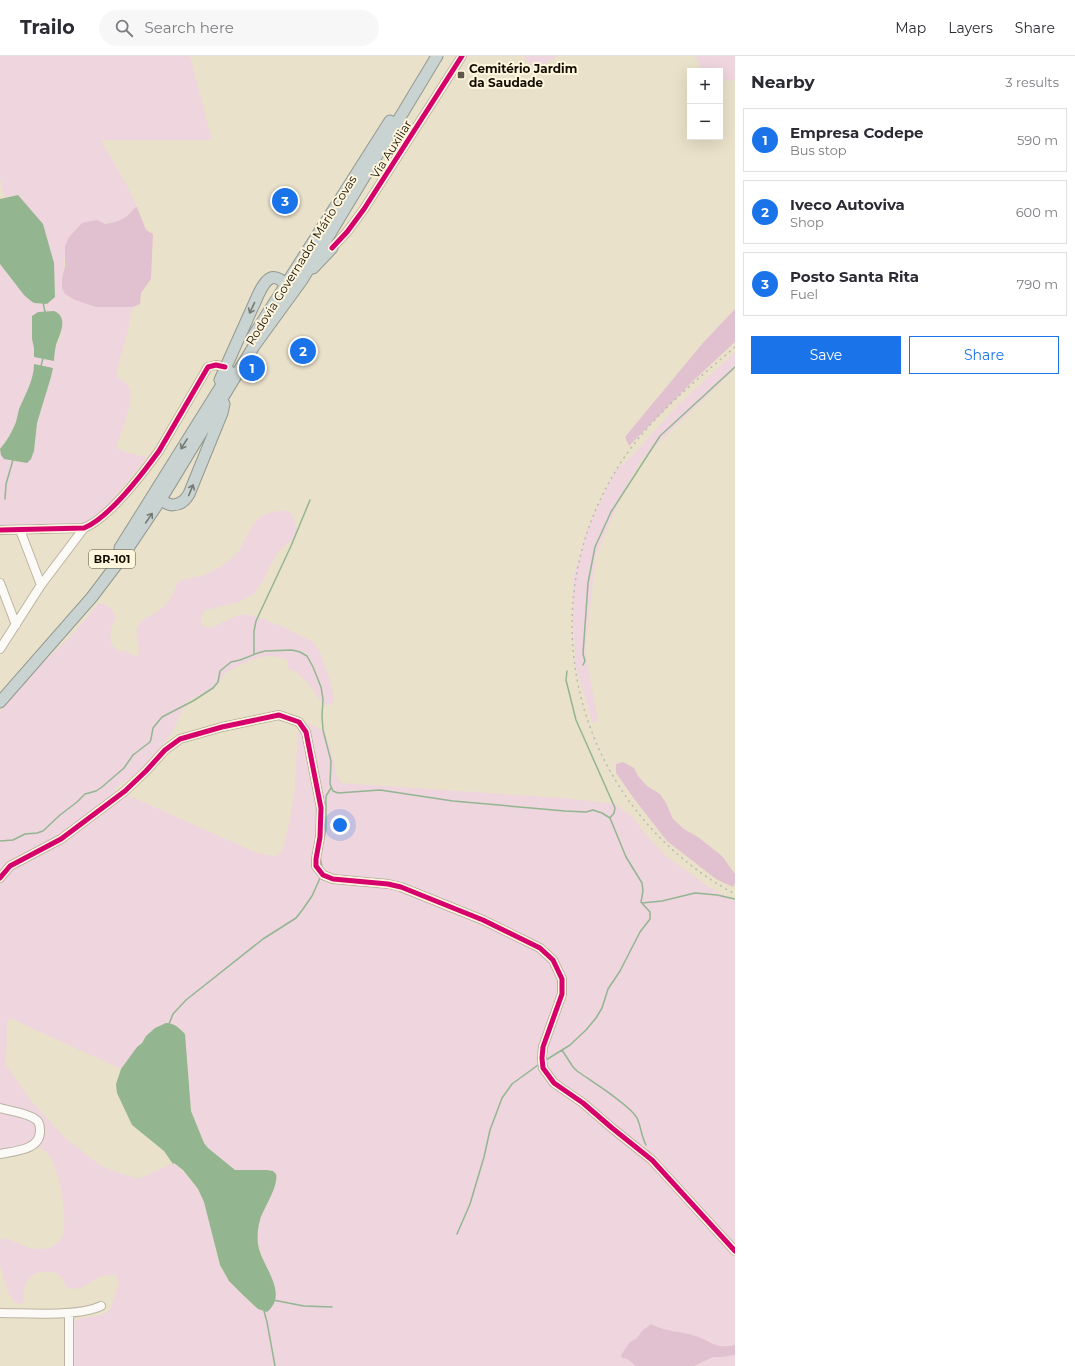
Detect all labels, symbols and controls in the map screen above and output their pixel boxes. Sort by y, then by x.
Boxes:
search box [99,10,379,46]
text: Trailo [20,16,75,39]
icon: search [113,17,135,39]
text: Search here [145,18,234,37]
text: Map [895,19,926,37]
text: Layers [948,19,993,37]
text: Share [1015,19,1055,37]
place label: Cemitério Jardim da Saudade [469,61,577,90]
map controls [687,68,723,140]
button: + [687,68,723,104]
marker: Cemitério Jardim da Saudade [456,70,466,80]
text: Nearby [751,72,815,92]
text: 3 results [1005,74,1059,90]
button: − [687,104,723,140]
street label: Via Auxiliar [367,117,415,181]
text: Empresa Codepe [790,123,923,142]
text: 1 [762,132,768,148]
text: 590 m [1017,132,1058,148]
text: Bus stop [790,142,847,158]
street label: Rodovia Governador Mário Covas [242,172,360,348]
pin: 3 [272,186,298,216]
text: Iveco Autoviva [790,195,905,214]
text: 2 [761,204,769,220]
text: 600 m [1016,204,1058,220]
text: Shop [790,214,824,230]
text: Posto Santa Rita [790,267,919,286]
text: 3 [761,276,769,292]
text: 790 m [1017,276,1058,292]
text: Fuel [790,286,818,302]
one-way arrow [248,302,255,314]
pin: 2 [290,336,316,366]
button: Save [751,336,901,374]
button: Share [909,336,1059,374]
pin: 1 [239,353,265,383]
one-way arrow [180,438,188,450]
one-way arrow [188,484,195,496]
one-way arrow [145,512,153,524]
road number: BR-101 [89,550,135,568]
your location [330,815,350,835]

